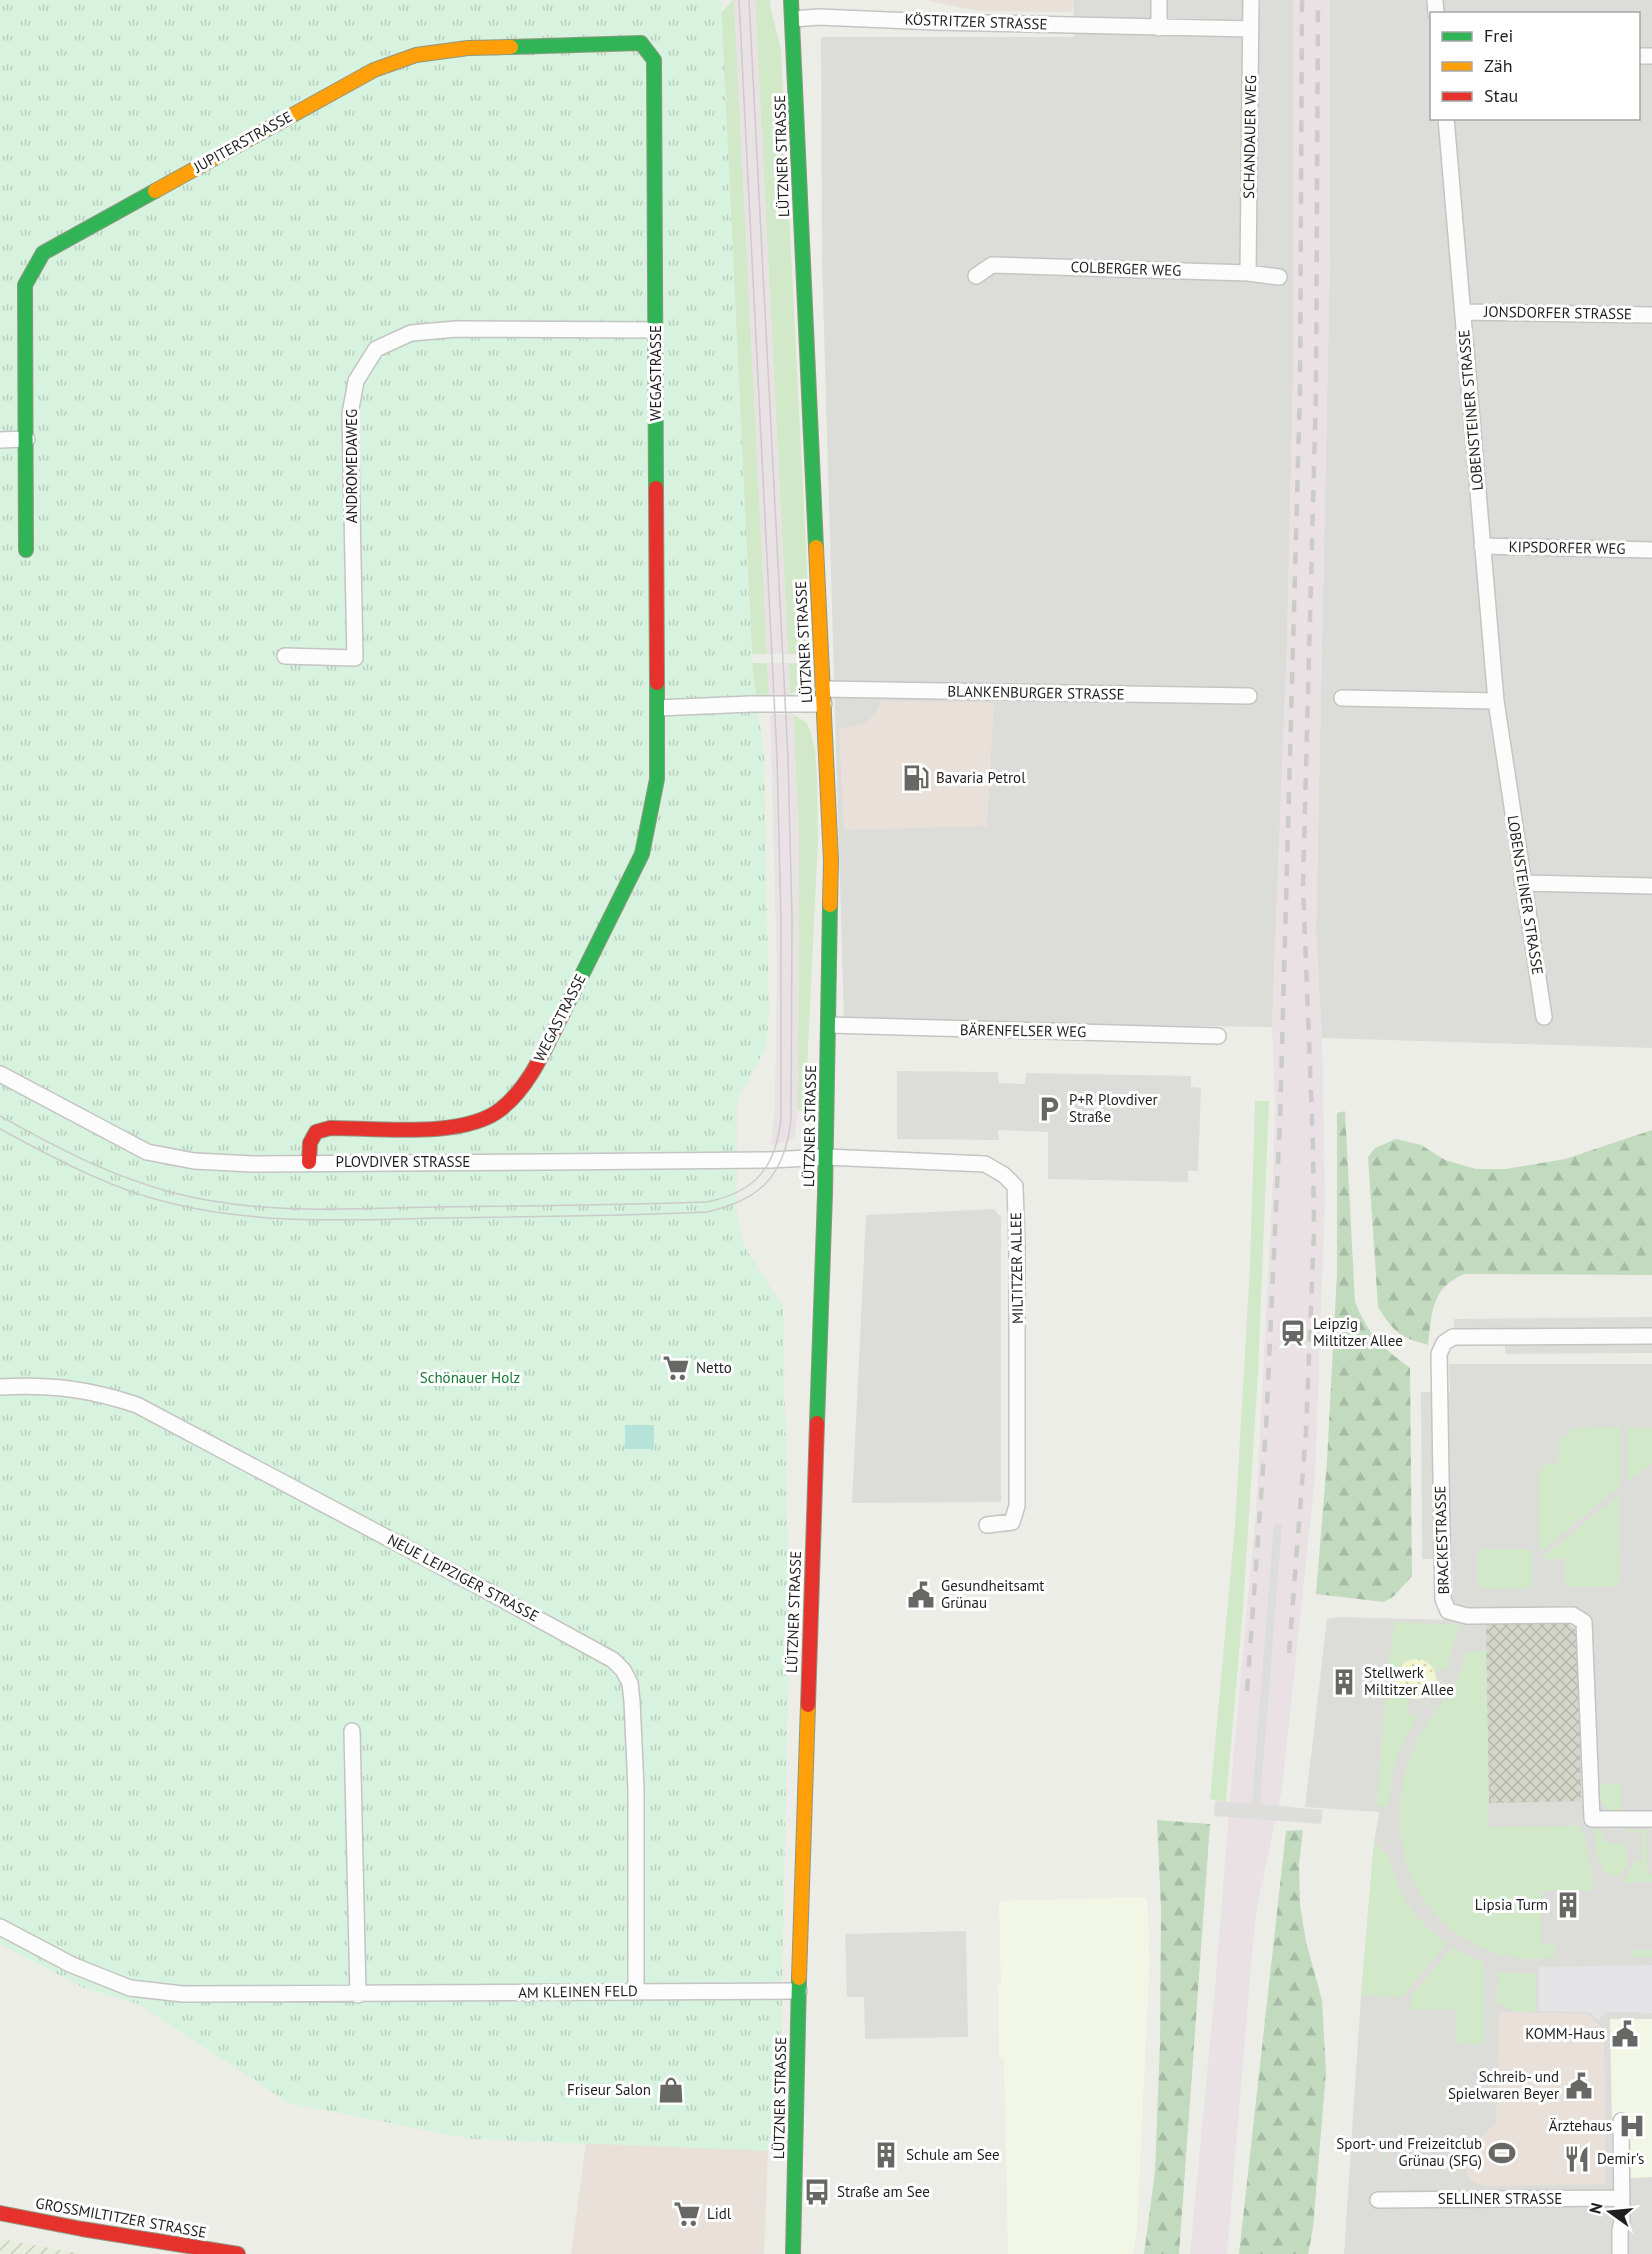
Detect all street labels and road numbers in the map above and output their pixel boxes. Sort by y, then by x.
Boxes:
street label: KÖSTRITZER STRASSE [904,10,1048,33]
street label: SCHANDAUER WEG [1239,75,1260,199]
street label: LÜTZNER STRASSE [770,95,793,217]
street label: JUPITERSTRASSE [189,107,295,177]
street label: COLBERGER WEG [1070,257,1182,280]
street label: JONSDORFER STRASSE [1483,302,1632,323]
street label: WEGASTRASSE [646,325,665,421]
street label: LOBENSTEINER STRASSE [1454,329,1487,491]
street label: ANDROMEDAWEG [342,409,361,523]
street label: KIPSDORFER WEG [1508,537,1626,558]
street label: LÜTZNER STRASSE [791,580,816,704]
street label: BLANKENBURGER STRASSE [947,681,1125,704]
street label: LOBENSTEINER STRASSE [1503,814,1547,976]
street label: WEGASTRASSE [529,971,590,1065]
street label: BÄRENFELSER WEG [960,1020,1086,1041]
street label: LÜTZNER STRASSE [799,1065,820,1187]
street label: PLOVDIVER STRASSE [336,1152,470,1171]
street label: MILTITZER ALLEE [1006,1212,1027,1324]
street label: BRACKESTRASSE [1430,1485,1453,1595]
street label: NEUE LEIPZIGER STRASSE [384,1530,542,1625]
street label: LÜTZNER STRASSE [782,1551,805,1673]
street label: AM KLEINEN FELD [518,1981,638,2002]
street label: LÜTZNER STRASSE [769,2037,790,2159]
street label: SELLINER STRASSE [1438,2189,1562,2208]
street label: GROSSMILTITZER STRASSE [34,2193,208,2242]

